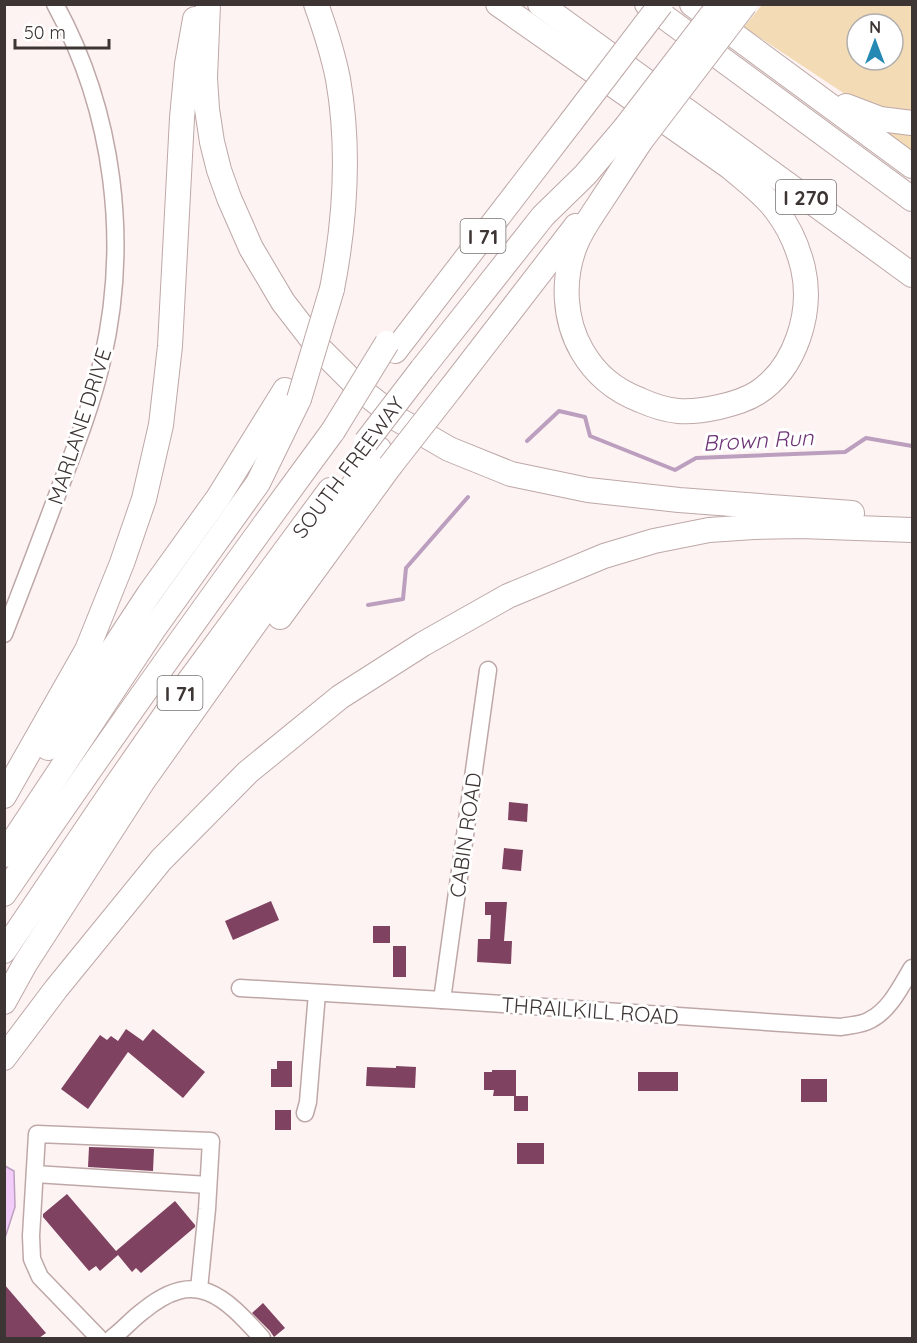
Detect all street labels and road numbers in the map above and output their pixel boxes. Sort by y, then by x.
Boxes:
road number: I 270 [776,180,836,214]
road number: I 71 [460,219,506,253]
street label: MARLANE DRIVE [41,344,117,508]
street label: SOUTH FREEWAY [286,391,410,543]
road number: I 71 [158,676,202,710]
street label: CABIN ROAD [443,771,487,899]
street label: THRAILKILL ROAD [500,991,680,1029]

